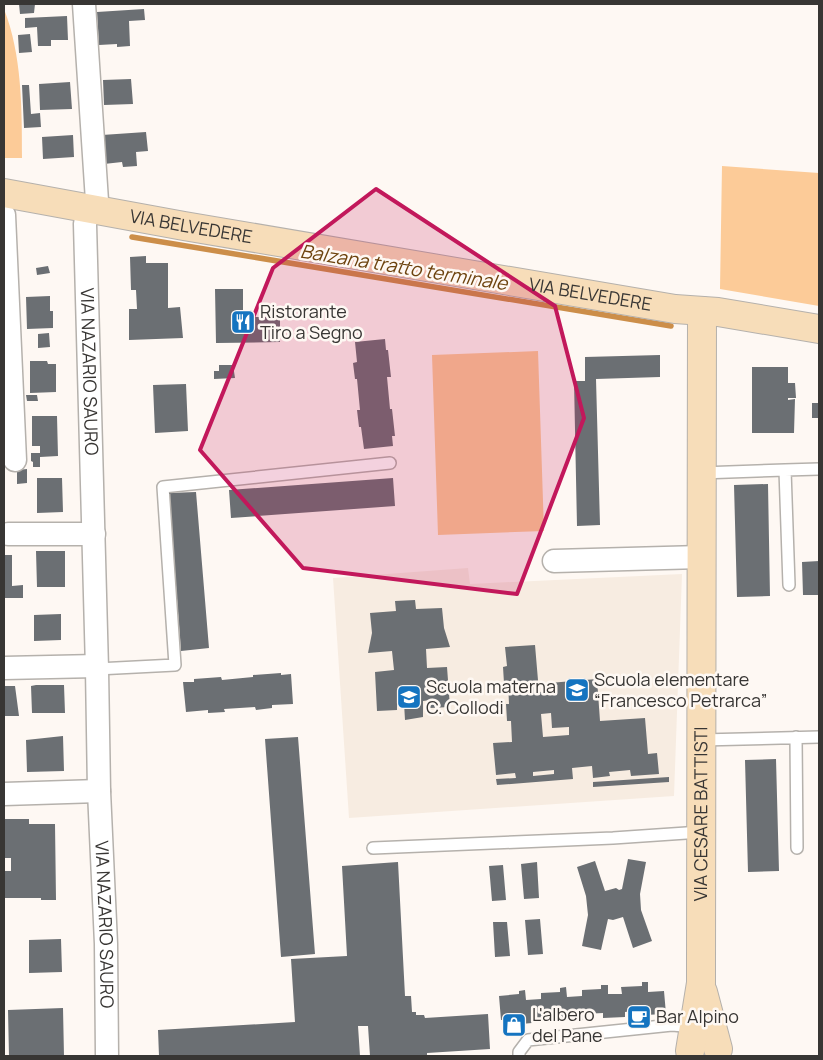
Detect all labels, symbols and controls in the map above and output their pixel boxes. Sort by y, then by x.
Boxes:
street label: VIA BELVEDERE [128,203,254,248]
water label: Balzana tratto terminale [299,238,511,296]
street label: VIA BELVEDERE [527,271,654,316]
street label: VIA NAZARIO SAURO [76,287,104,456]
place label: Ristorante Tiro a Segno [260,299,363,344]
restaurant icon: Ristorante Tiro a Segno [230,309,256,335]
place label: Scuola elementare “Francesco Petrarca” [594,667,767,712]
place label: Scuola materna C. Collodi [426,674,556,719]
school or university icon: Scuola elementare “Francesco Petrarca” [564,677,590,703]
school or university icon: Scuola materna C. Collodi [396,684,422,710]
street label: VIA CESARE BATTISTI [688,726,712,901]
street label: VIA NAZARIO SAURO [90,840,120,1008]
place label: L'albero del Pane [532,1002,603,1047]
cafe icon: Bar Alpino [626,1004,652,1030]
place label: Bar Alpino [656,1004,739,1028]
shop icon: L'albero del Pane [501,1012,527,1038]

